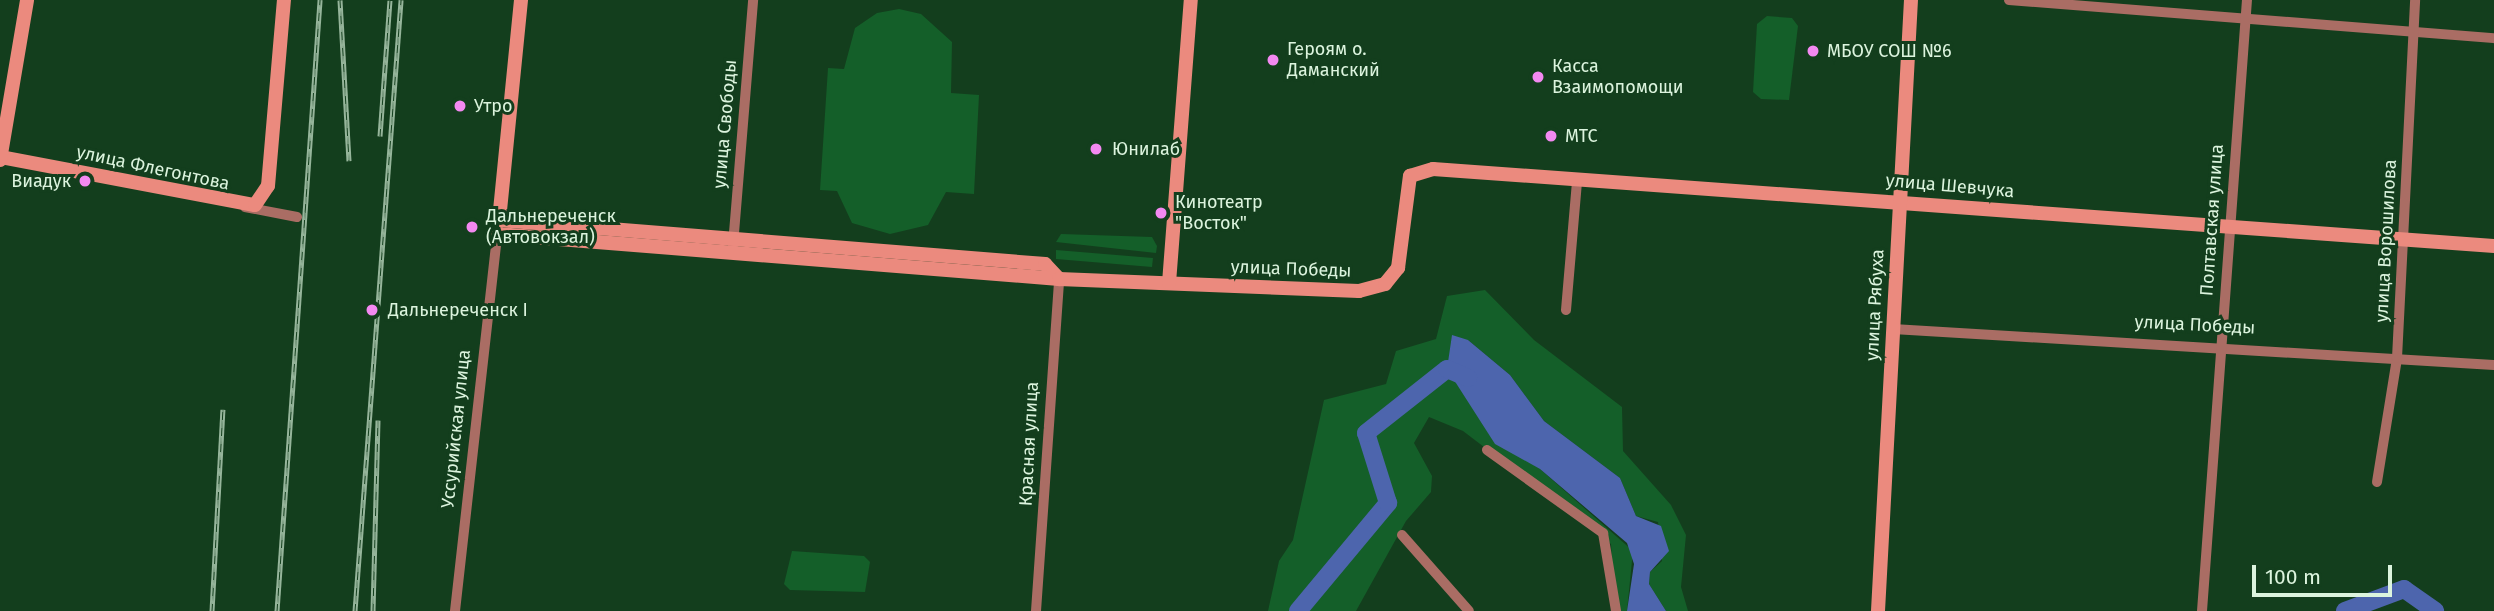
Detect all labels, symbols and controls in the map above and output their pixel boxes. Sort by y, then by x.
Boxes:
place label: Героям о. Даманский [1287,39,1380,82]
place label: МБОУ СОШ №6 [1827,40,1952,62]
marker: МБОУ СОШ №6 [1805,43,1821,59]
marker: Героям о. Даманский [1265,52,1281,68]
place label: Касса Взаимопомощи [1552,56,1683,98]
street label: улица Свободы [709,59,741,189]
marker: Касса Взаимопомощи [1530,69,1546,85]
place label: Утро [474,95,513,117]
marker: Утро [452,98,468,114]
place label: МТС [1565,125,1598,147]
marker: МТС [1543,128,1559,144]
place label: Юнилаб [1112,138,1180,160]
marker: Юнилаб [1086,139,1106,159]
street label: улица Флегонтова [74,141,232,195]
street label: Полтавская улица [2196,143,2228,297]
street label: улица Ворошилова [2371,159,2401,323]
place label: Виадук [11,170,71,192]
street label: улица Шевчука [1885,170,2015,202]
marker: Виадук [77,173,93,189]
place label: Кинотеатр "Восток" [1175,192,1263,234]
marker: Кинотеатр "Восток" [1153,205,1169,221]
place label: Дальнереченск (Автовокзал) [486,206,616,248]
marker: Дальнереченск (Автовокзал) [464,219,480,235]
street label: улица Рябуха [1861,249,1889,361]
street label: улица Победы [1230,256,1352,282]
place label: Дальнереченск I [388,299,528,321]
marker: Дальнереченск I [362,300,382,320]
street label: улица Победы [2134,311,2256,339]
street label: Уссурийская улица [437,349,475,509]
street label: Красная улица [1015,381,1043,507]
scale bar [2256,552,2396,596]
text: 100 m [2265,564,2321,590]

